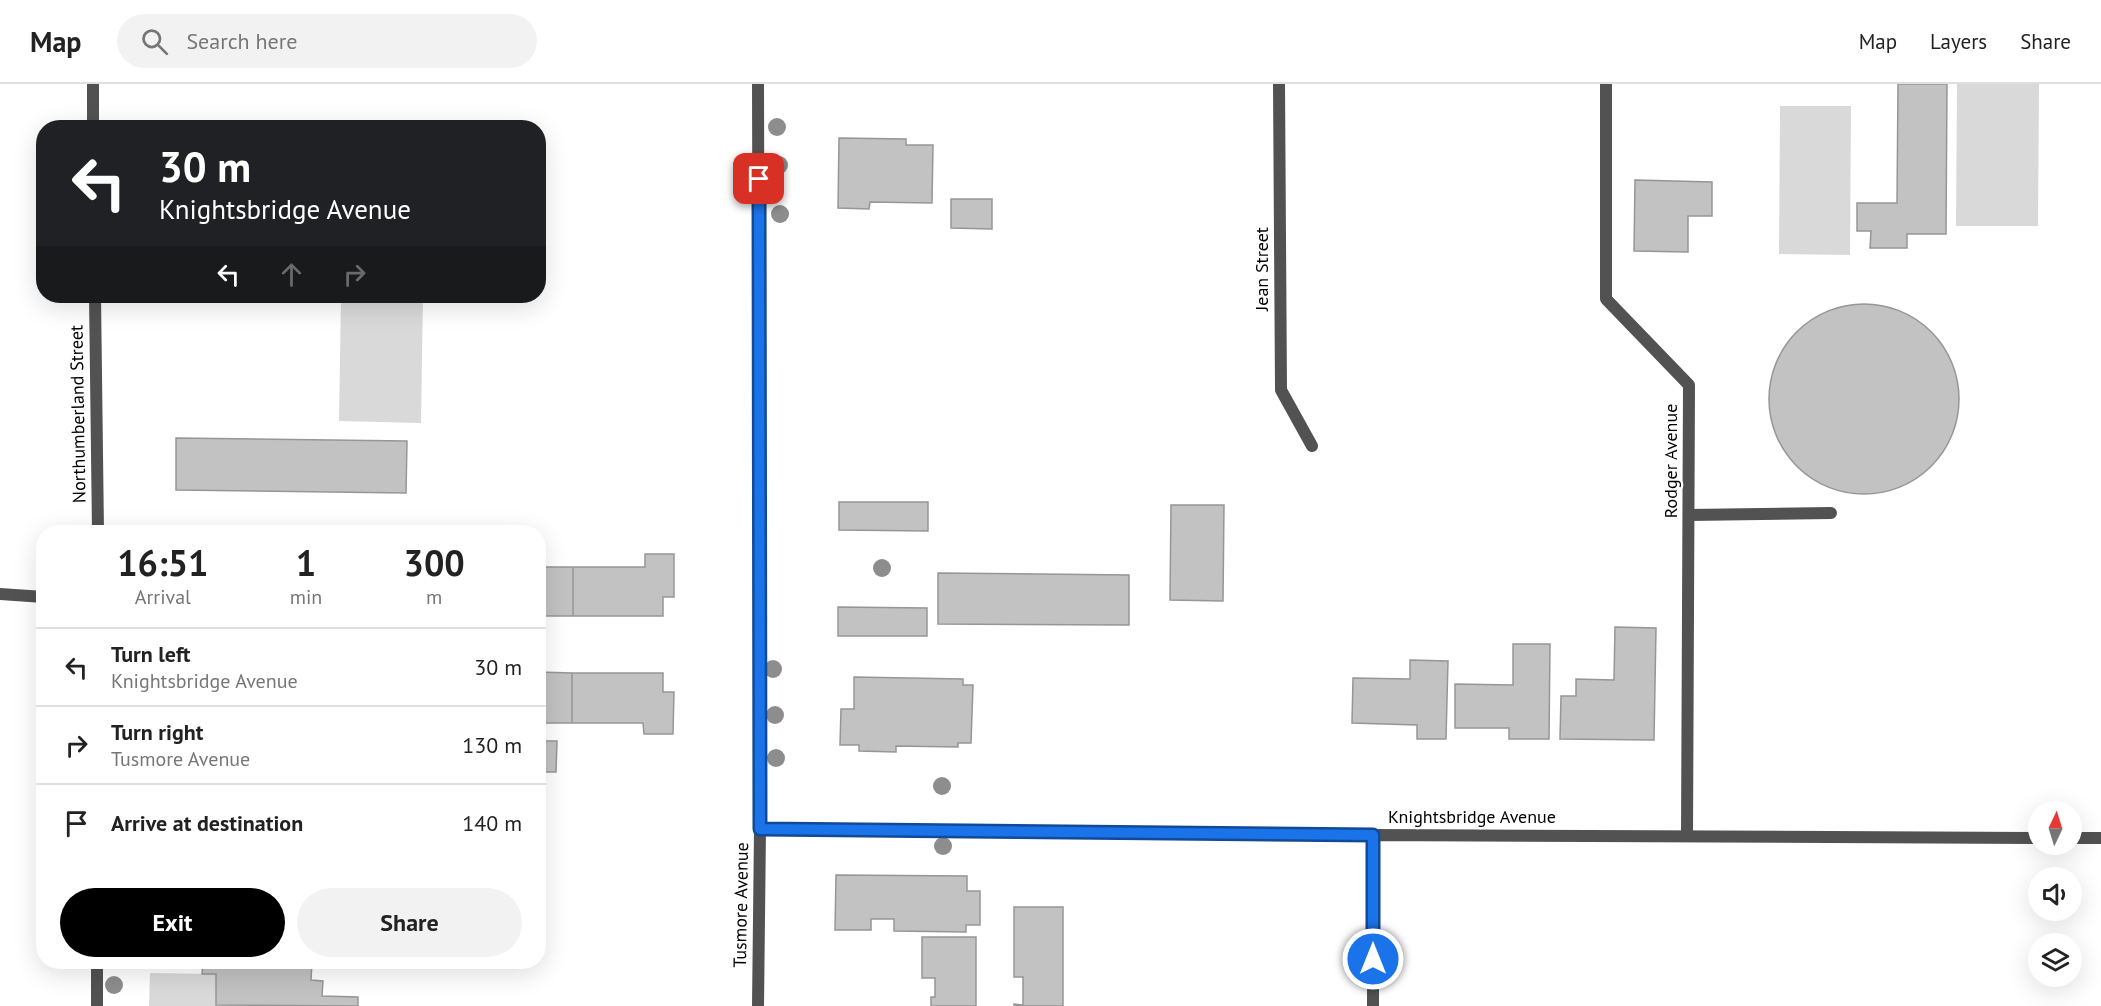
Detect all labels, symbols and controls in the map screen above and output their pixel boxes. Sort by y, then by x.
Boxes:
search box [117,14,537,68]
text: Map [30,23,81,60]
icon: search [138,25,171,58]
text: Search here [186,27,297,55]
text: Map [1859,28,1897,55]
text: Layers [1930,28,1987,55]
text: Share [2020,28,2071,55]
text: 30 m [159,139,251,194]
icon: left [60,144,138,222]
pin [733,153,784,204]
icon: arrive [742,162,775,195]
text: Knightsbridge Avenue [159,192,411,226]
street label: Jean Street [1250,227,1273,312]
icon: left [212,258,245,291]
icon: ahead [275,258,308,291]
icon: right [338,258,371,291]
street label: Northumberland Street [64,325,91,503]
street label: Rodger Avenue [1659,404,1682,518]
text: 16:51 [117,539,209,586]
text: 1 [296,539,316,586]
text: 300 [404,539,465,586]
text: Arrival [135,584,191,610]
text: min [290,584,322,610]
text: m [426,584,442,610]
text: Turn left [111,640,191,668]
icon: left [60,651,93,684]
text: 30 m [474,653,522,681]
text: Knightsbridge Avenue [111,668,298,694]
text: Turn right [111,718,203,746]
icon: right [60,729,93,762]
text: 130 m [462,731,522,759]
text: Tusmore Avenue [111,746,250,772]
north arrow [2028,801,2082,855]
map controls [2028,801,2082,987]
street label: Knightsbridge Avenue [1388,805,1556,828]
icon: arrive [60,807,93,840]
text: Arrive at destination [111,809,303,837]
text: 140 m [462,809,522,837]
street label: Tusmore Avenue [728,842,753,968]
button: sound [2028,867,2082,921]
button: Exit [60,888,285,957]
button: Share [297,888,522,957]
position arrow [1341,927,1405,991]
button: layers [2028,933,2082,987]

